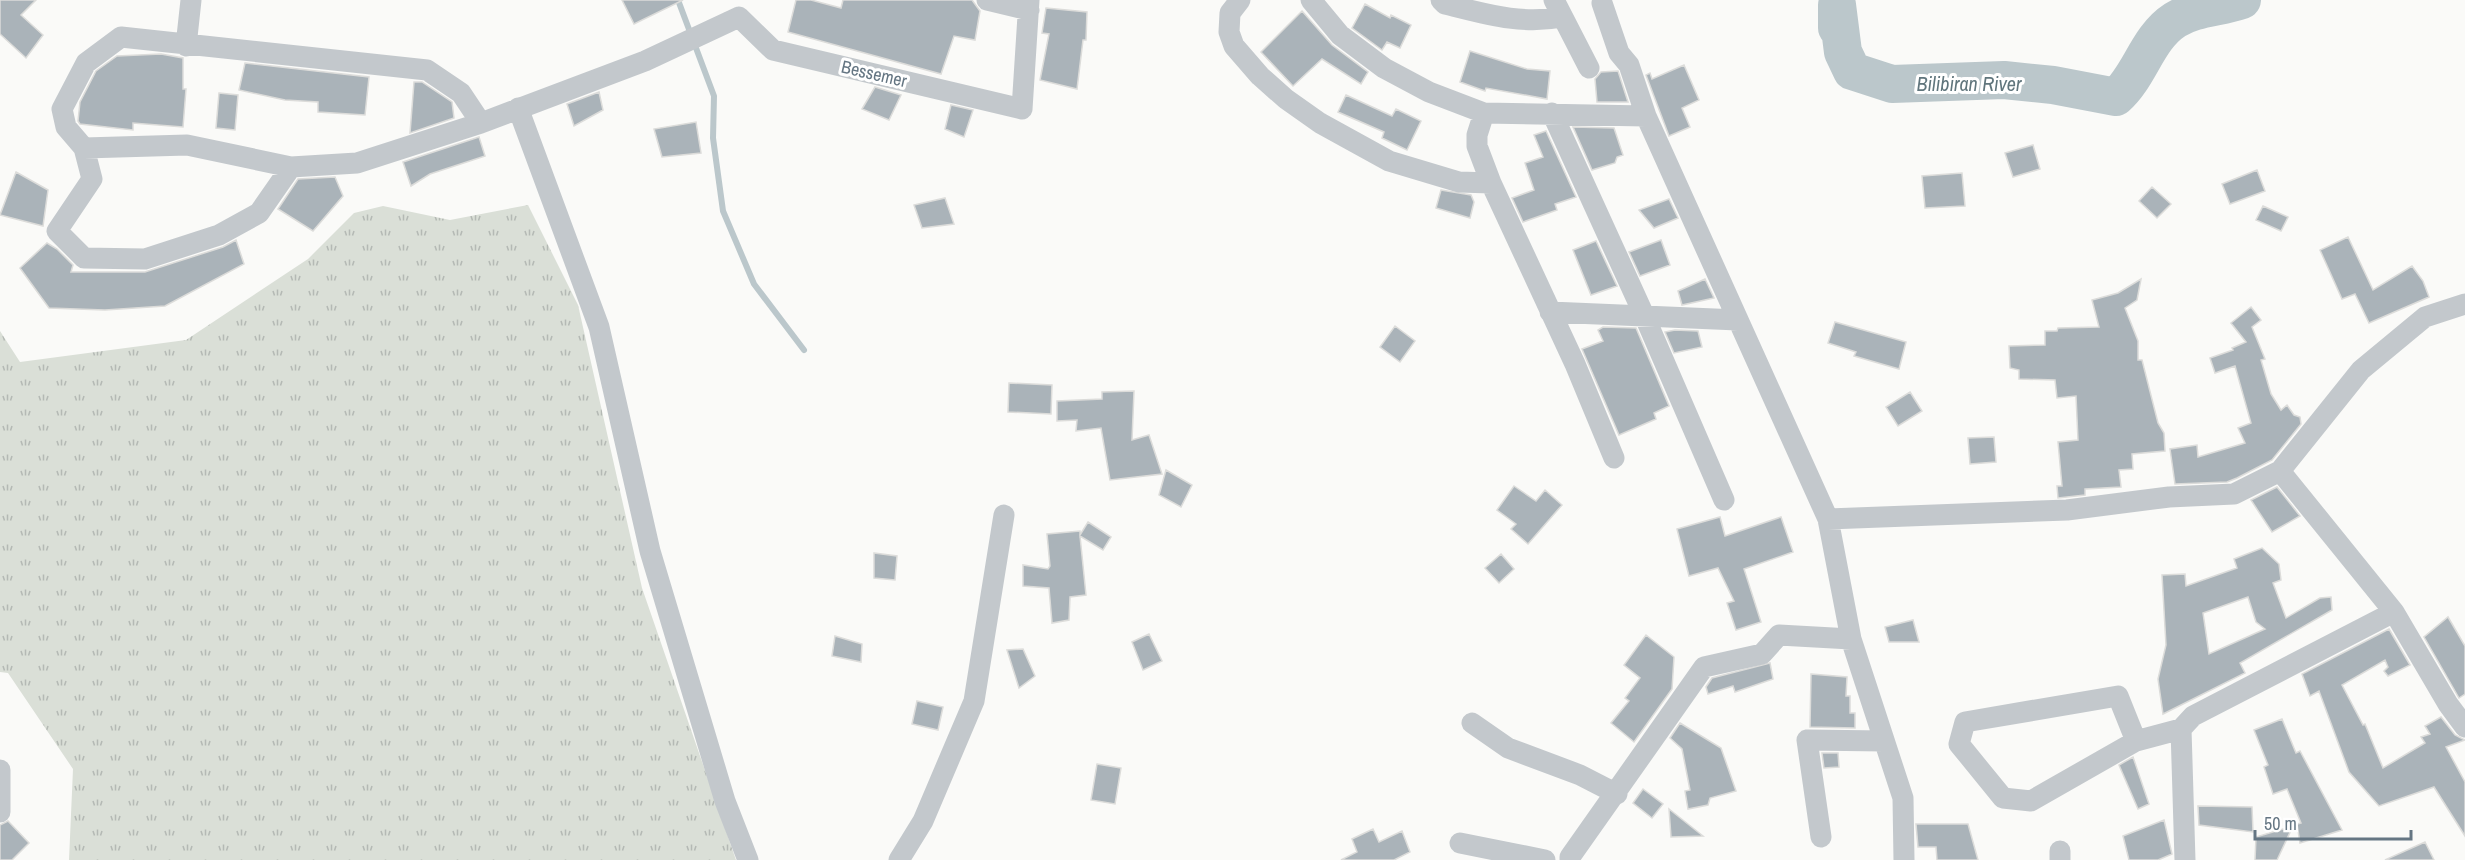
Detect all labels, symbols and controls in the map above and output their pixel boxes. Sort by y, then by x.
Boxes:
street label: Bessemer [839,54,909,93]
water label: Bilibiran River [1917,70,2022,97]
scale bar [2255,803,2411,841]
text: 50 m [2264,811,2297,836]

